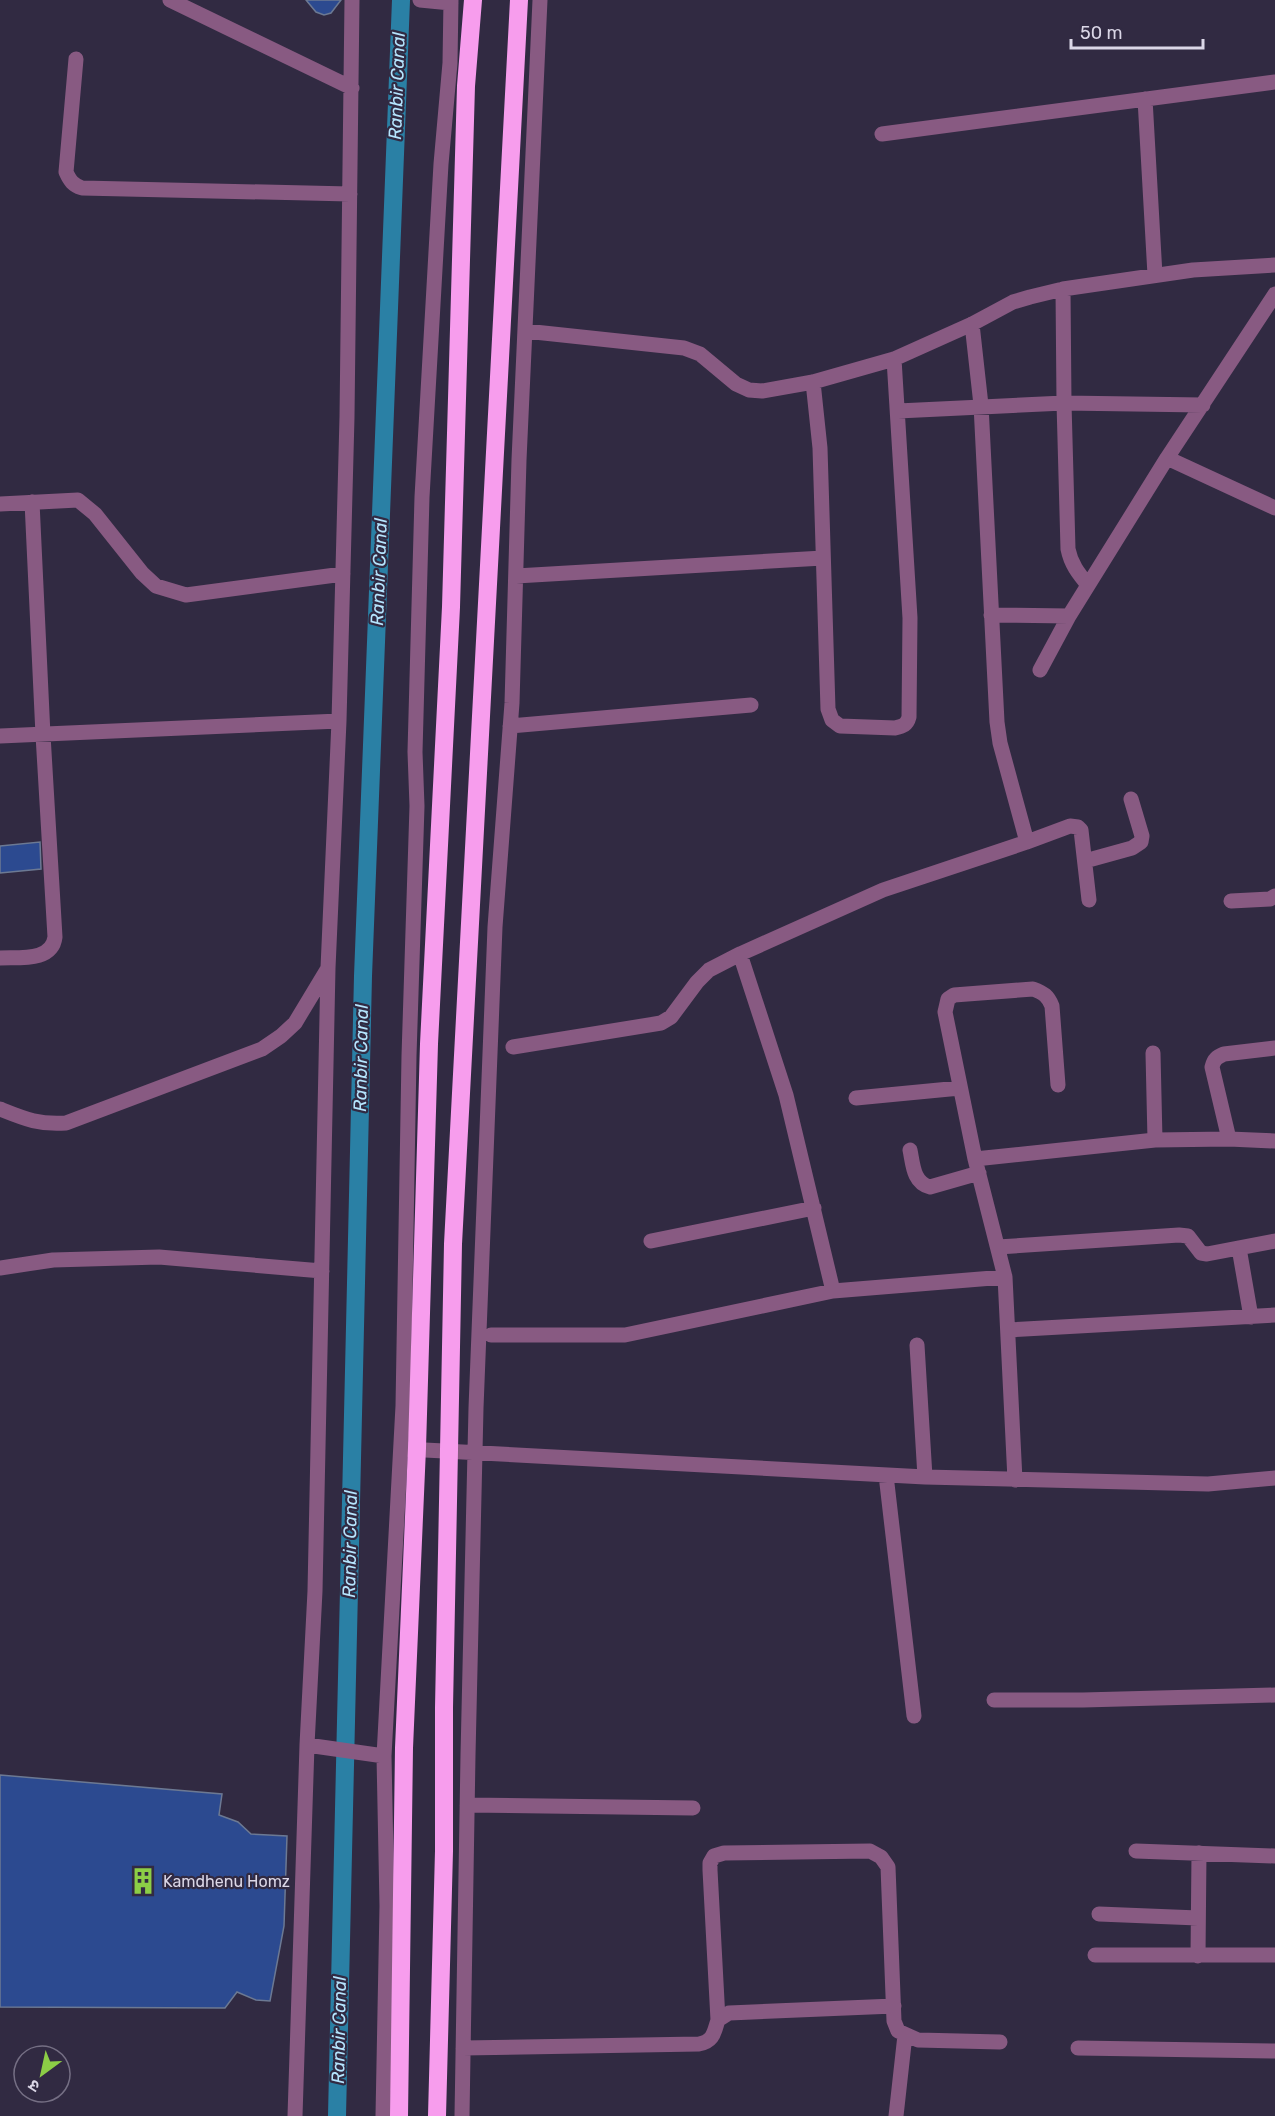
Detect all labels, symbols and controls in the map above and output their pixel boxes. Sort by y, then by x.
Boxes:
scale bar [1071,12,1203,50]
text: 50 m [1080,22,1123,44]
water label: Ranbir Canal [384,31,410,140]
water label: Ranbir Canal [366,517,392,626]
water label: Ranbir Canal [349,1003,373,1112]
water label: Ranbir Canal [338,1489,362,1598]
building icon: Kamdhenu Homz [128,1866,158,1896]
place label: Kamdhenu Homz [163,1872,290,1891]
water label: Ranbir Canal [327,1975,351,2084]
north arrow [12,2044,72,2104]
text: उ [24,2075,43,2097]

